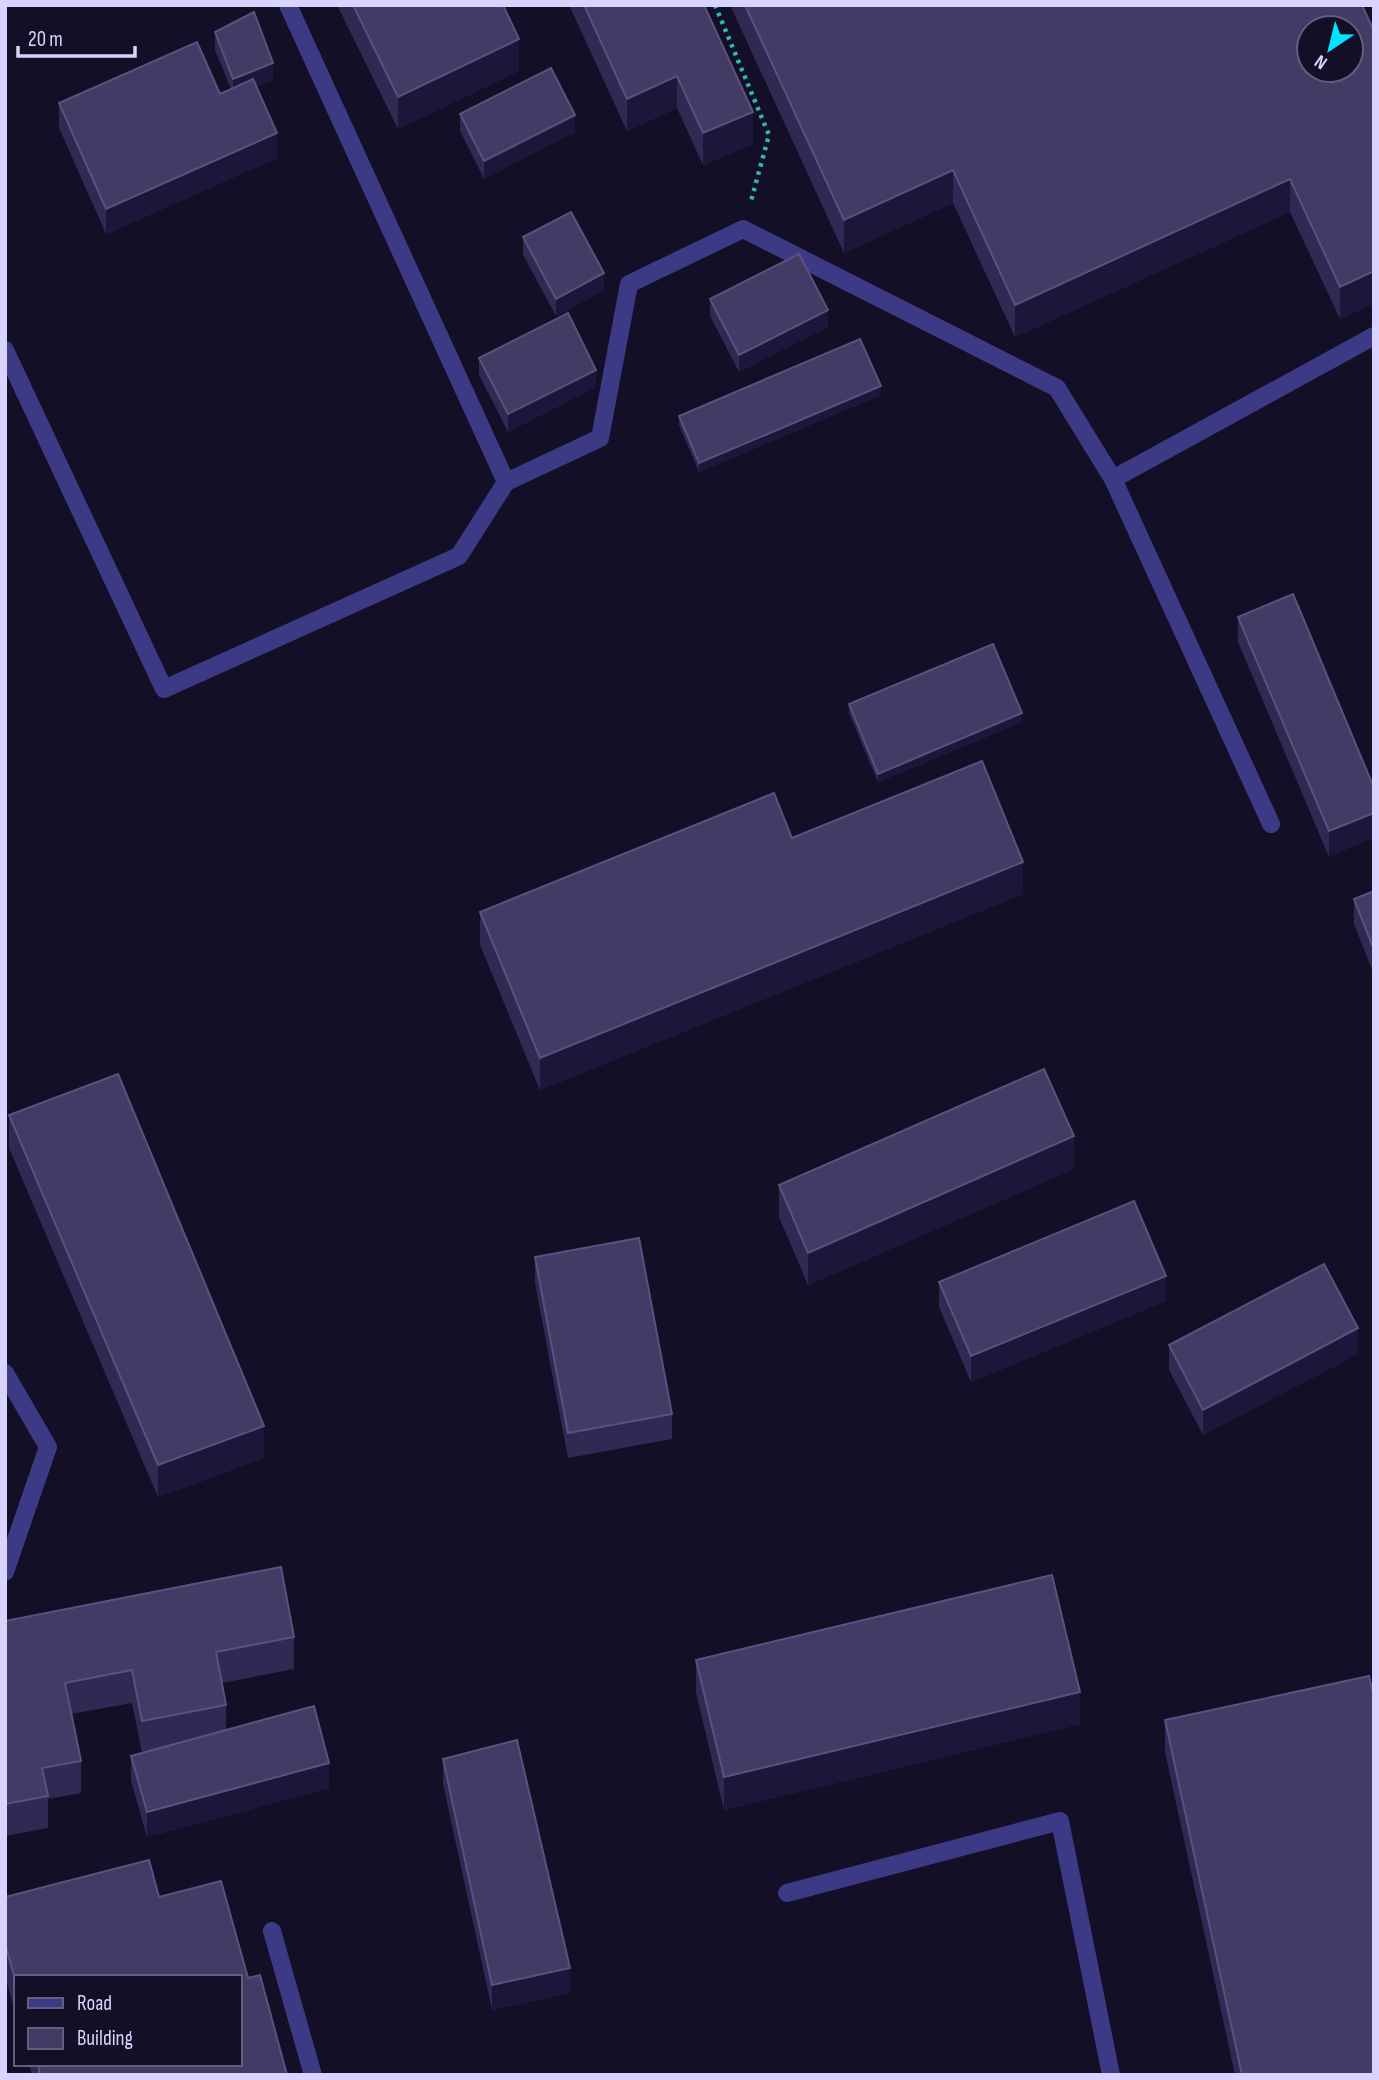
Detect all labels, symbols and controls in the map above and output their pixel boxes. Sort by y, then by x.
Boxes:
scale bar [18,14,135,58]
north arrow [1295,14,1365,84]
text: 20 m [28,27,63,52]
text: N [1310,49,1332,74]
legend [14,1975,242,2066]
text: Road [77,1991,112,2016]
text: Building [77,2026,133,2051]

